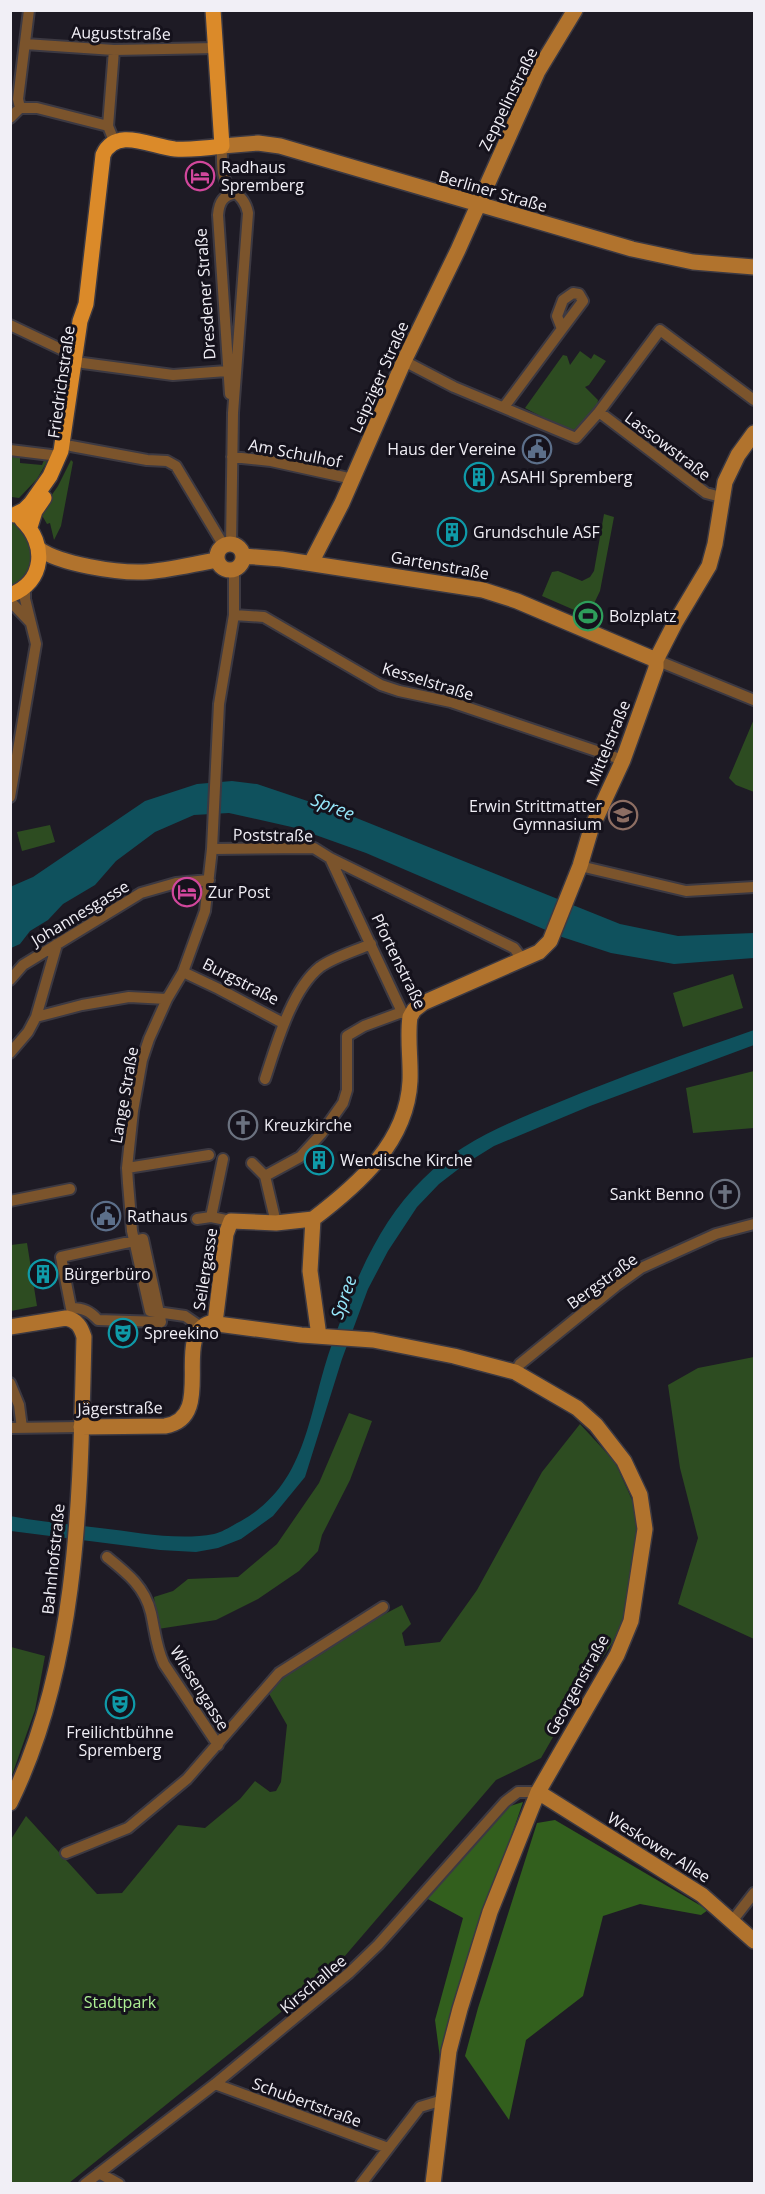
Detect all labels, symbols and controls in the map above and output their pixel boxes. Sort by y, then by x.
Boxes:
street label: Auguststraße [71,21,171,45]
street label: Zeppelinstraße [473,44,543,154]
place label: Radhaus Spremberg [221,156,304,196]
hotel icon: Radhaus Spremberg [184,160,216,192]
street label: Berliner Straße [436,165,550,217]
street label: Dresdener Straße [189,227,221,361]
street label: Leipziger Straße [345,318,413,436]
street label: Friedrichstraße [42,324,80,440]
street label: Lassowstraße [621,406,715,486]
street label: Am Schulhof [247,433,345,473]
public building icon: Haus der Vereine [521,433,553,465]
place label: Haus der Vereine [387,438,516,460]
building icon: ASAHI Spremberg [463,461,495,493]
place label: ASAHI Spremberg [500,466,633,488]
building icon: Grundschule ASF [436,516,468,548]
place label: Grundschule ASF [473,521,600,543]
street label: Gartenstraße [389,546,491,584]
sports icon: Bolzplatz [572,600,604,632]
place label: Bolzplatz [609,605,676,627]
street label: Kesselstraße [379,657,477,705]
street label: Mittelstraße [581,697,635,789]
water label: Spree [308,787,358,825]
place label: Erwin Strittmatter Gymnasium [469,795,602,835]
school or university icon: Erwin Strittmatter Gymnasium [607,799,639,831]
street label: Poststraße [233,823,313,847]
street label: Johannesgasse [25,875,133,952]
hotel icon: Zur Post [171,876,203,908]
place label: Zur Post [208,881,271,903]
street label: Pfortenstraße [366,910,432,1012]
street label: Burgstraße [199,952,283,1010]
street label: Lange Straße [105,1045,143,1145]
church icon: Kreuzkirche [227,1109,259,1141]
place label: Kreuzkirche [264,1114,352,1136]
building icon: Wendische Kirche [303,1144,335,1176]
place label: Wendische Kirche [340,1149,472,1171]
church icon: Sankt Benno [709,1178,741,1210]
place label: Sankt Benno [610,1183,704,1205]
public building icon: Rathaus [90,1200,122,1232]
place label: Rathaus [127,1205,188,1227]
street label: Seilergasse [188,1226,222,1312]
street label: Bergstraße [562,1248,642,1314]
building icon: Bürgerbüro [27,1258,59,1290]
place label: Bürgerbüro [64,1263,151,1285]
water label: Spree [324,1272,362,1322]
theatre icon: Spreekino [107,1317,139,1349]
place label: Spreekino [144,1322,219,1344]
street label: Jägerstraße [75,1396,163,1420]
street label: Bahnhofstraße [36,1502,70,1616]
street label: Georgenstraße [540,1631,614,1739]
street label: Wiesengasse [165,1641,235,1735]
theatre icon: Freilichtbühne Spremberg [104,1688,136,1720]
place label: Freilichtbühne Spremberg [66,1721,174,1761]
street label: Weskower Allee [603,1806,715,1888]
street label: Kirschallee [275,1950,351,2018]
park label: Stadtpark [84,1991,157,2013]
street label: Schubertstraße [249,2072,365,2132]

